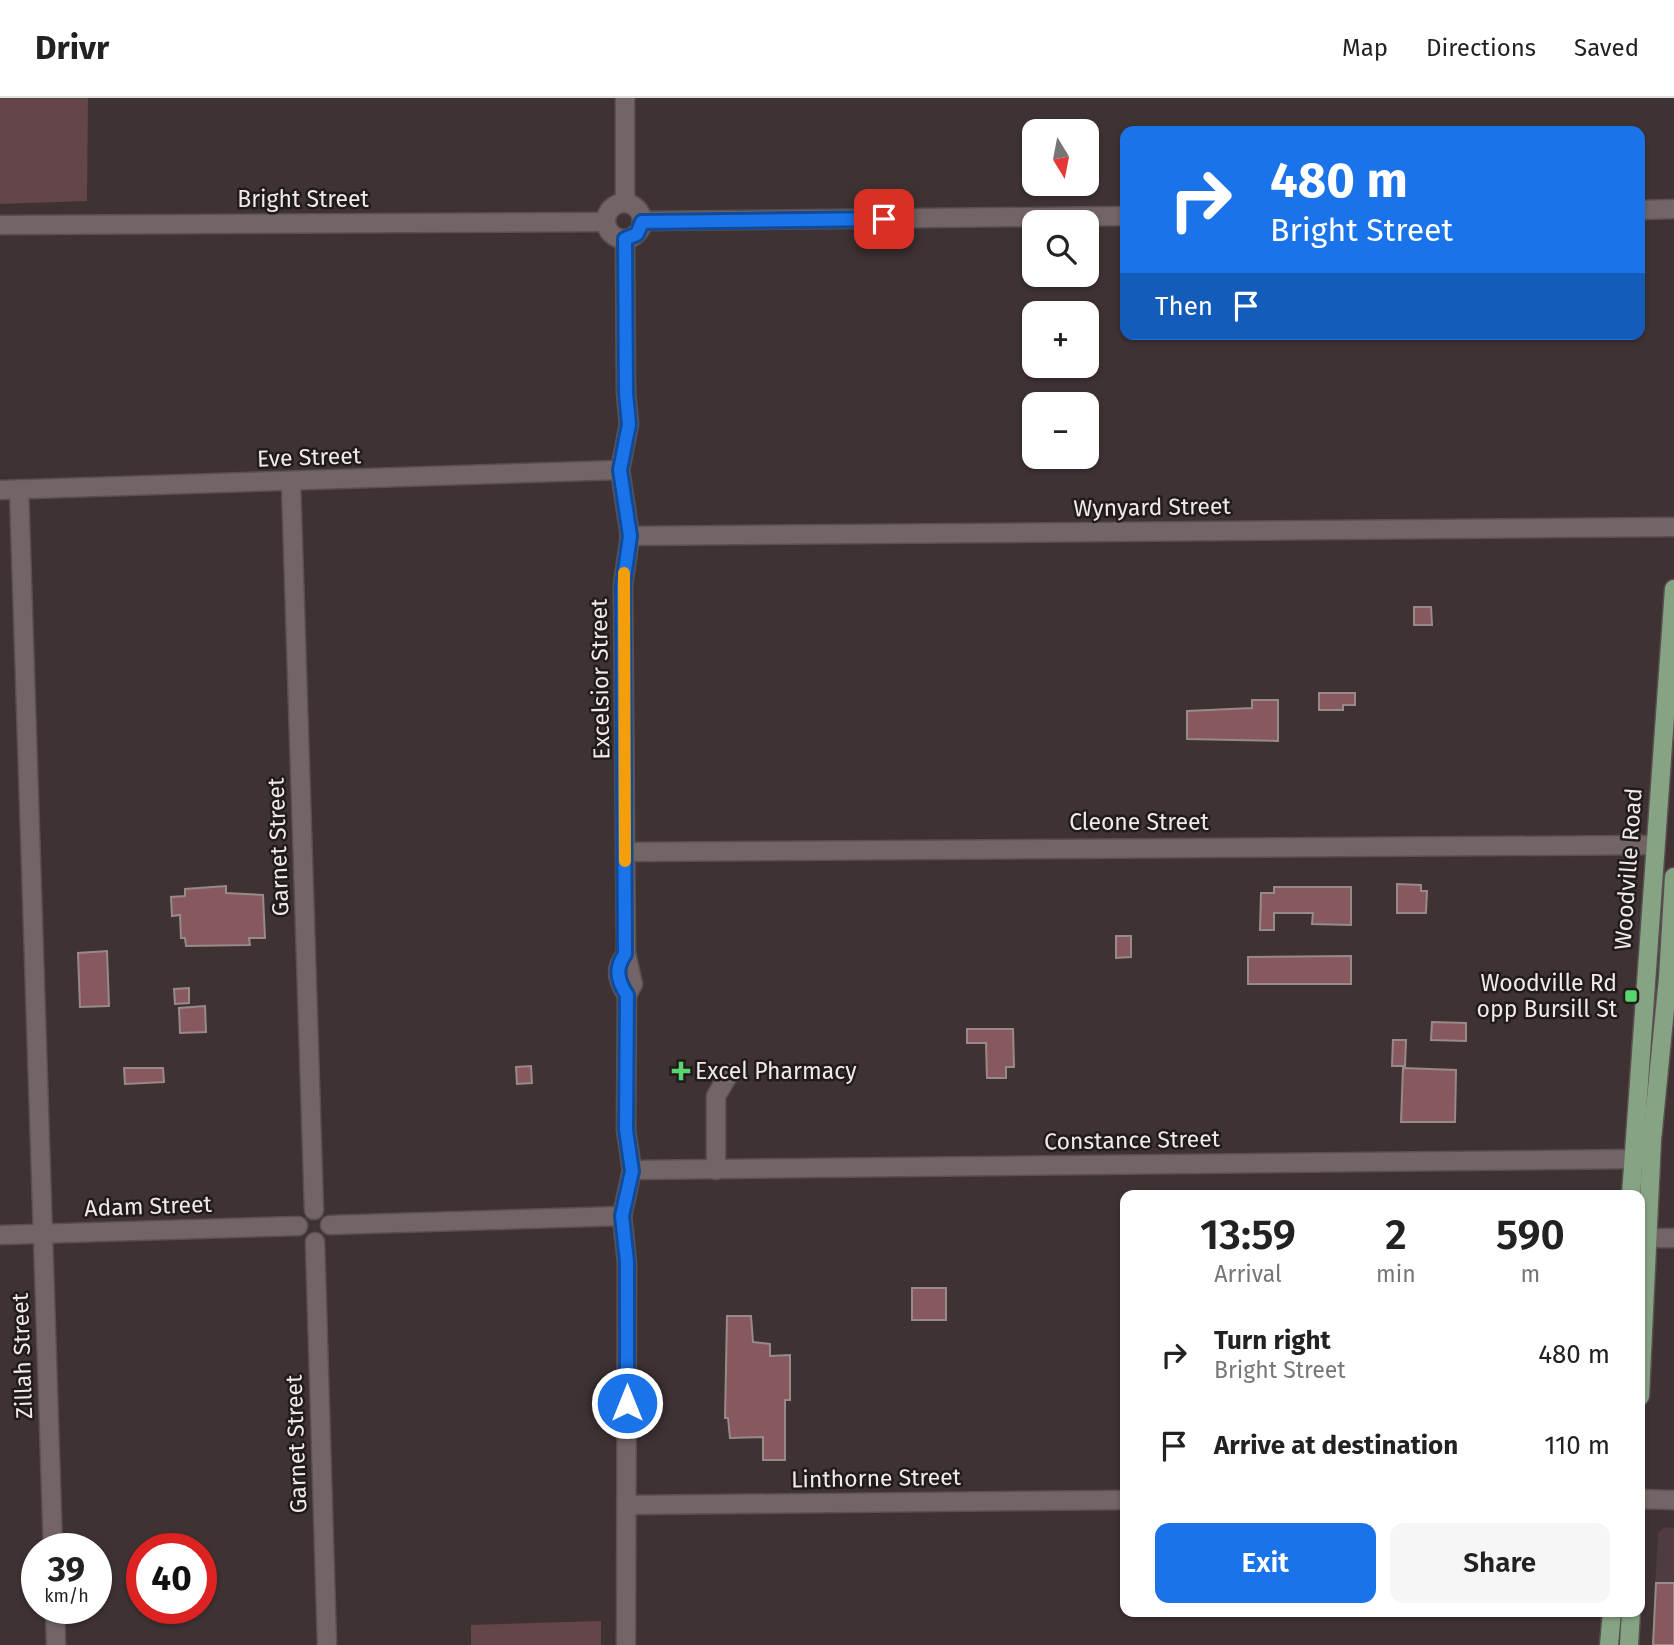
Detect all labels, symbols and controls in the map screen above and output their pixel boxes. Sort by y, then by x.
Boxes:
text: Drivr [35,28,109,68]
text: Map [1342,34,1388,62]
text: Directions [1426,34,1536,62]
text: Saved [1574,34,1639,62]
north arrow [1022,119,1099,196]
map controls [1022,119,1099,469]
text: 480 m [1270,151,1408,210]
icon: right [1155,154,1246,245]
street label: Bright Street [237,185,369,213]
pin [854,189,914,249]
icon: arrive [865,200,903,238]
button: search [1022,210,1099,287]
text: Bright Street [1270,211,1453,249]
icon: arrive [1227,287,1265,325]
text: Then [1155,291,1213,322]
button: + [1022,301,1099,378]
button: − [1022,392,1099,469]
street label: Eve Street [256,441,362,473]
street label: Wynyard Street [1073,492,1232,522]
street label: Excelsior Street [585,598,615,760]
street label: Garnet Street [262,777,294,917]
street label: Woodville Road [1608,787,1648,951]
street label: Cleone Street [1069,808,1210,836]
place label: Woodville Rd opp Bursill St [1477,969,1618,1023]
marker: Woodville Rd opp Bursill St [1623,988,1639,1004]
place label: Excel Pharmacy [695,1057,857,1085]
marker: Excel Pharmacy [673,1063,689,1079]
street label: Constance Street [1044,1124,1221,1156]
street label: Adam Street [84,1190,213,1222]
text: 13:59 [1200,1210,1296,1260]
text: 2 [1385,1210,1407,1260]
text: 590 [1496,1210,1565,1260]
text: Arrival [1214,1260,1282,1288]
text: min [1376,1260,1416,1288]
text: m [1521,1260,1540,1288]
street label: Zillah Street [6,1292,38,1420]
text: Turn right [1214,1325,1331,1356]
icon: right [1155,1336,1193,1374]
text: 480 m [1538,1339,1610,1370]
text: Bright Street [1214,1356,1346,1384]
position arrow [590,1366,664,1440]
street label: Garnet Street [280,1374,312,1514]
icon: arrive [1155,1427,1193,1465]
text: Arrive at destination [1214,1430,1458,1461]
text: 110 m [1544,1430,1610,1461]
street label: Linthorne Street [791,1463,962,1493]
button: Exit [1155,1523,1376,1603]
button: Share [1390,1523,1610,1603]
speed limit sign: 40 [126,1533,217,1624]
text: 39 [48,1548,85,1590]
text: km/h [44,1585,89,1607]

